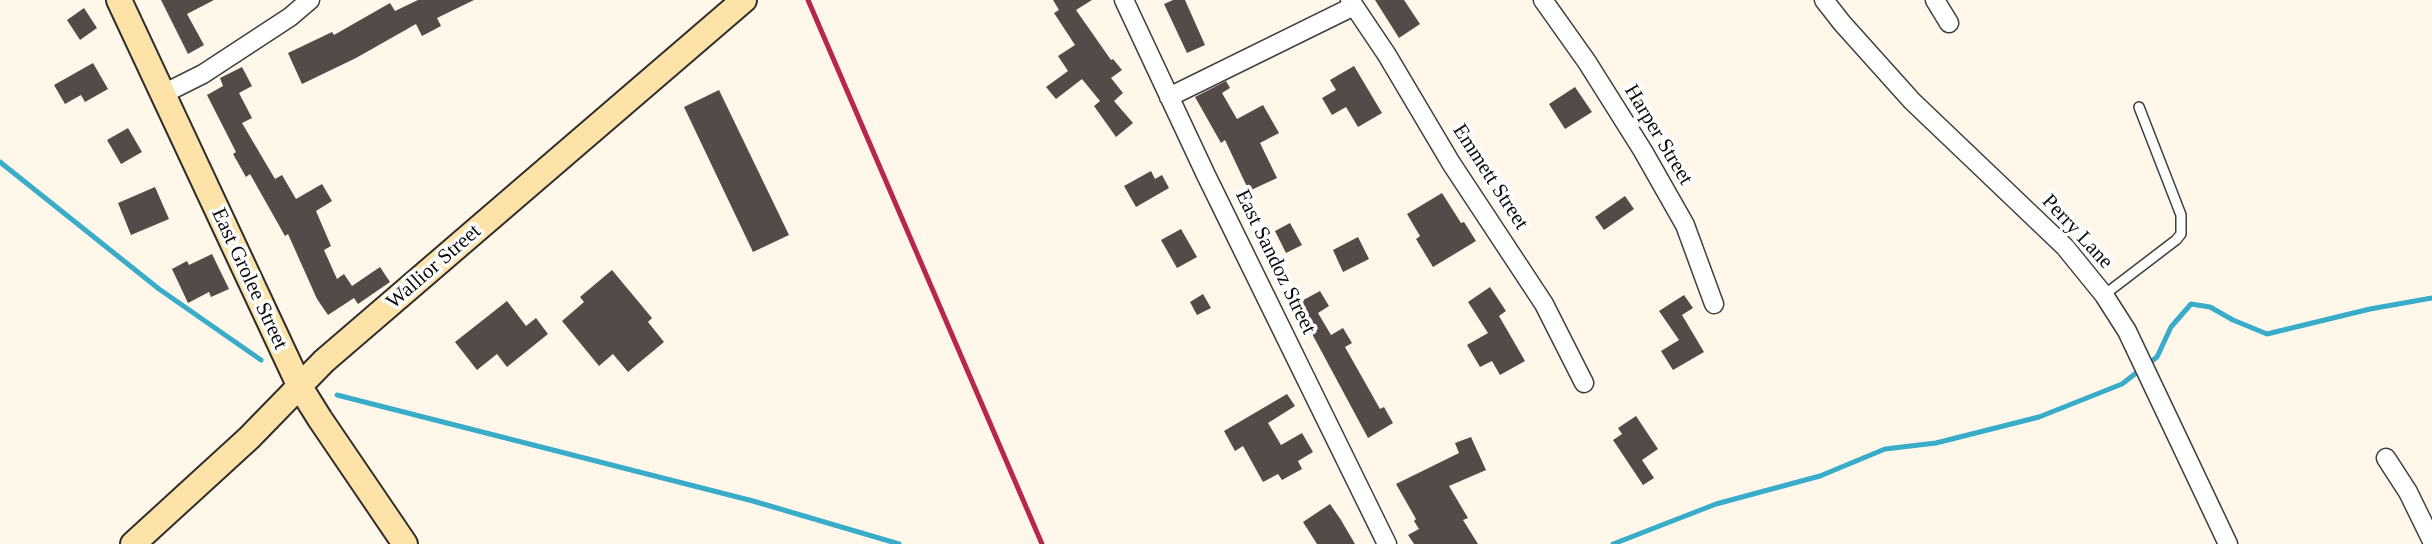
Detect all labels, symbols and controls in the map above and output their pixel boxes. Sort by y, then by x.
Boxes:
street label: Harper Street [1618,80,1698,190]
street label: Emmett Street [1447,120,1533,234]
street label: East Sandoz Street [1229,186,1321,338]
street label: Perry Lane [2036,190,2118,274]
street label: East Grolee Street [205,204,293,354]
street label: Wallior Street [382,219,486,315]

